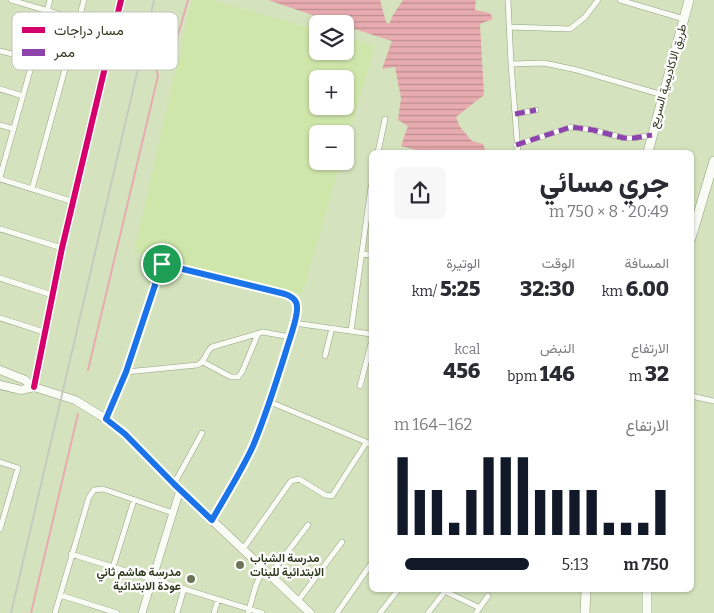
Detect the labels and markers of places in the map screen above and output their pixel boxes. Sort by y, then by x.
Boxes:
pin [141,243,183,285]
place label: مدرسة الشباب الابتدائية للبنات [250,551,324,579]
marker: مدرسة الشباب الابتدائية للبنات [234,559,246,571]
place label: مدرسة هاشم ثاني عودة الابتدائية [96,565,181,594]
marker: مدرسة هاشم ثاني عودة الابتدائية [185,573,197,585]

